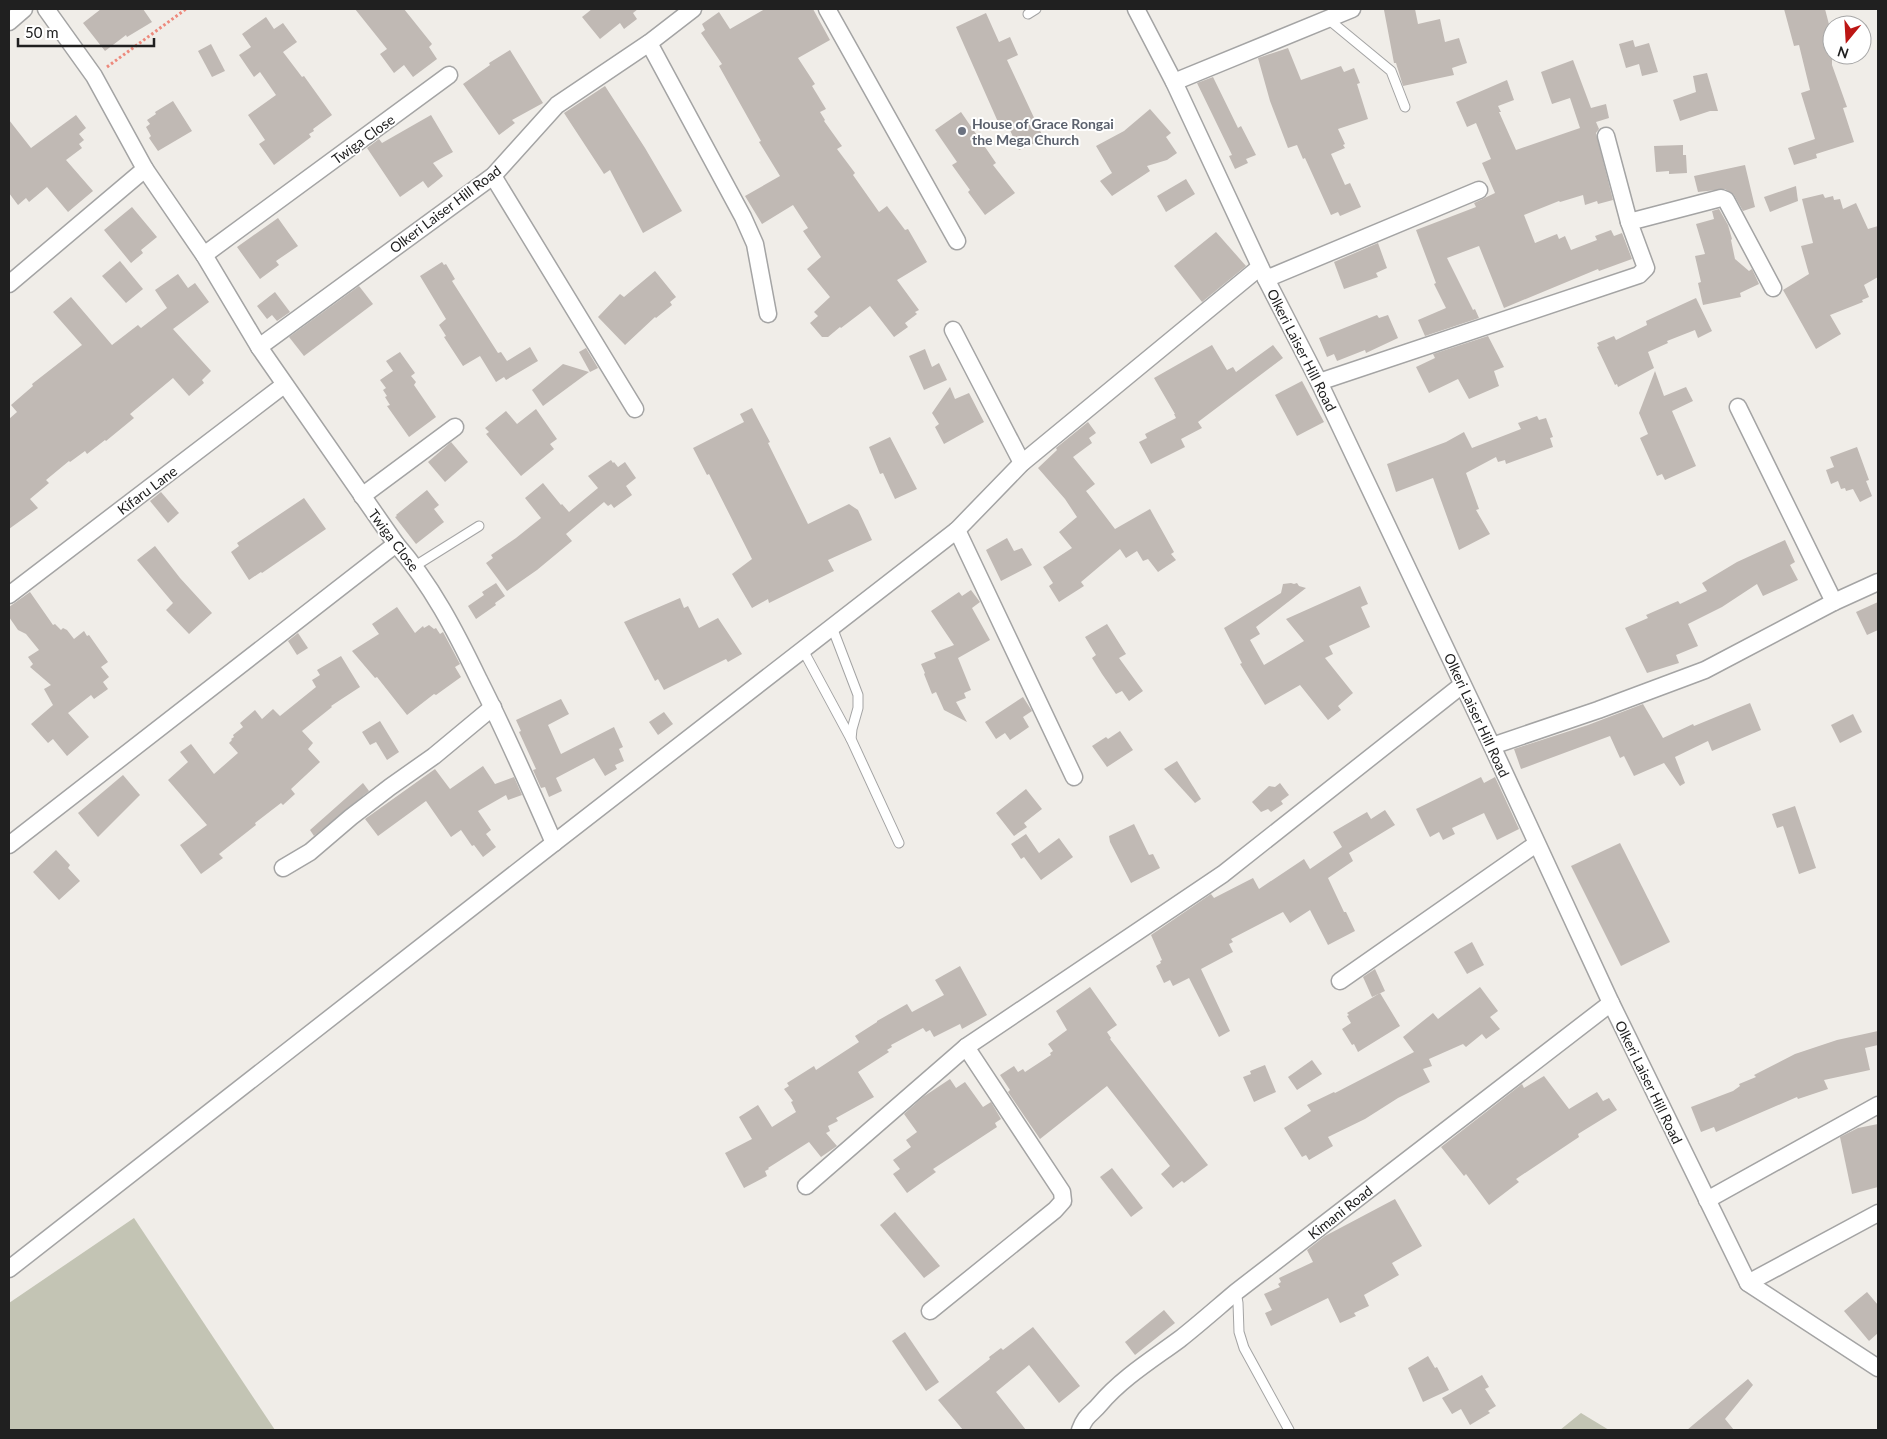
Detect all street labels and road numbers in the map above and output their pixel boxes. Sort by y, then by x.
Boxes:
street label: Twiga Close [328,111,398,167]
street label: Olkeri Laiser Hill Road [386,162,504,256]
street label: Olkeri Laiser Hill Road [1264,286,1340,414]
street label: Kifaru Lane [114,462,180,518]
street label: Twiga Close [365,506,423,574]
street label: Olkeri Laiser Hill Road [1441,650,1513,780]
street label: Olkeri Laiser Hill Road [1612,1018,1686,1146]
street label: Kimani Road [1304,1182,1376,1242]

